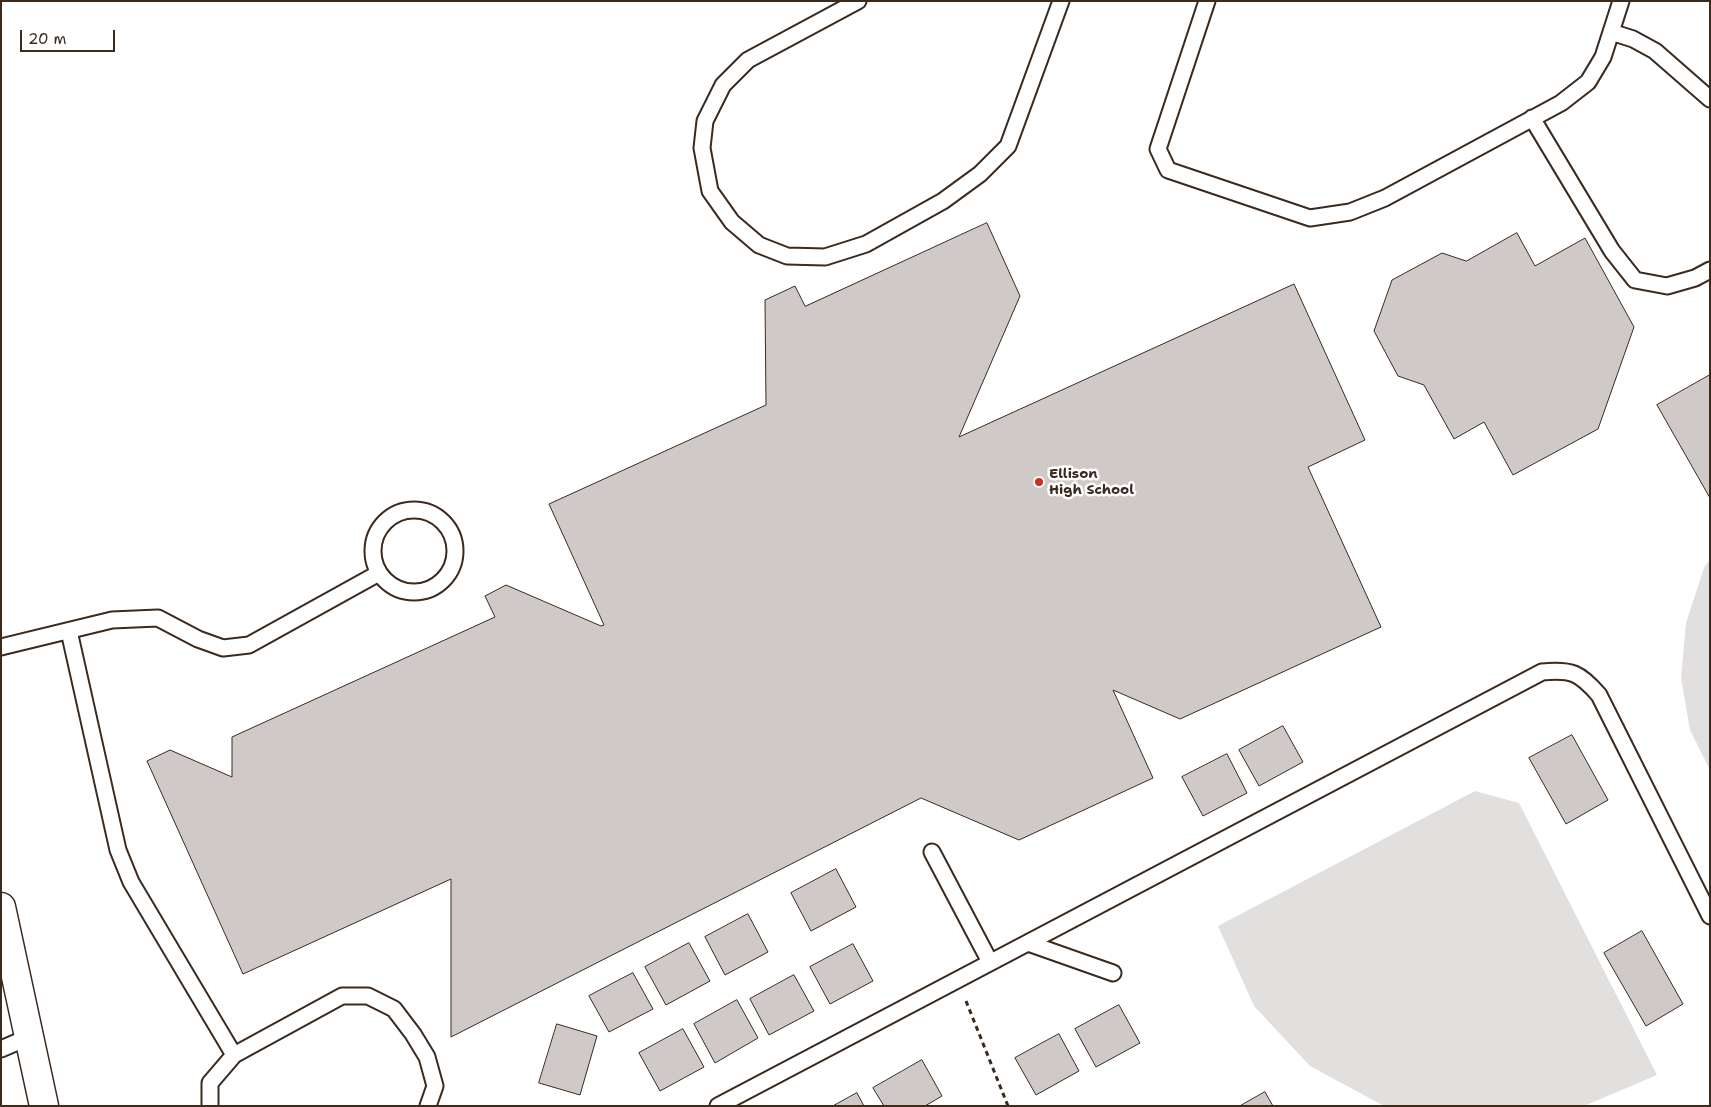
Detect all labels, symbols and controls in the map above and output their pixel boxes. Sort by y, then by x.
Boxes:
scale bar [22,20,118,52]
text: 20 m [28,29,67,49]
place label: Ellison High School [1049,466,1134,498]
marker: Ellison High School [1033,476,1045,488]

